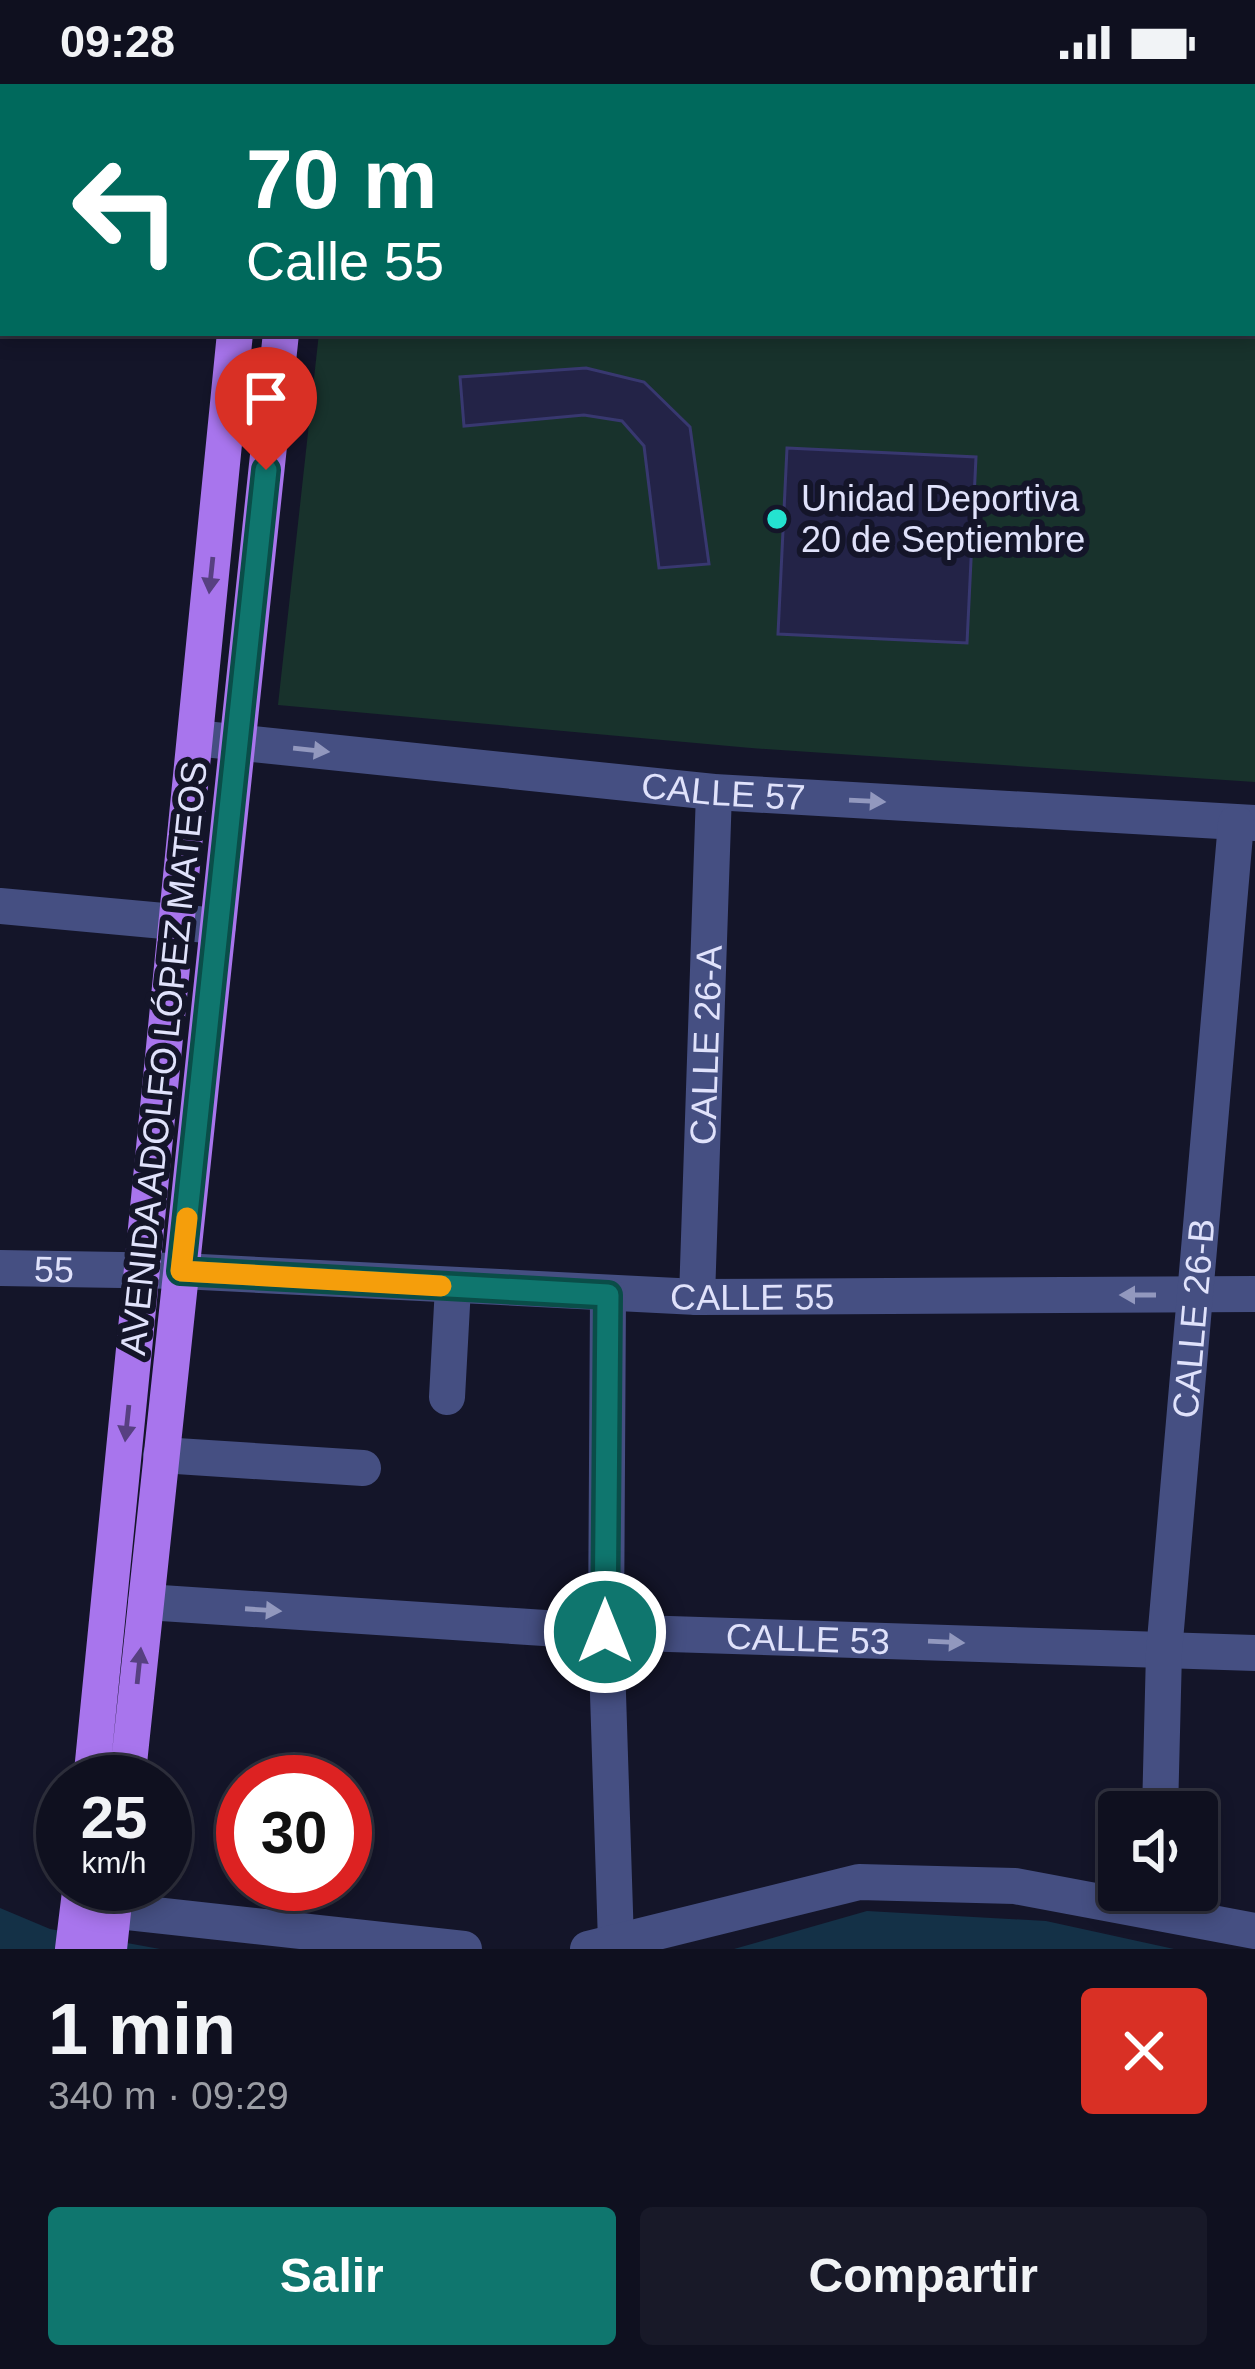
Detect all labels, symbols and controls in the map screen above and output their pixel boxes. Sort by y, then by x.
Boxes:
text: 09:28 [60,16,175,67]
icon: left [48,132,204,288]
text: 70 m [246,132,437,226]
text: Calle 55 [246,231,444,291]
pin [215,347,317,470]
icon: arrive [233,365,299,431]
place label: Unidad Deportiva 20 de Septiembre [801,478,1085,560]
marker: Unidad Deportiva 20 de Septiembre [764,506,790,532]
one-way arrow [201,557,220,594]
one-way arrow [293,741,331,760]
street label: AVENIDA ADOLFO LÓPEZ MATEOS [112,759,215,1357]
street label: CALLE 57 [639,765,806,818]
one-way arrow [849,792,887,811]
street label: CALLE 26-A [682,944,730,1146]
street label: CALLE 26-B [1164,1217,1223,1420]
street label: 55 [34,1249,74,1290]
street label: CALLE 55 [669,1276,835,1318]
one-way arrow [1118,1286,1156,1305]
one-way arrow [117,1405,136,1442]
position arrow [542,1569,668,1695]
one-way arrow [245,1600,282,1619]
street label: CALLE 53 [725,1616,891,1662]
one-way arrow [928,1632,965,1651]
one-way arrow [130,1647,149,1684]
speed limit sign: 30 [216,1755,372,1911]
text: 25 [81,1784,147,1851]
map controls [1098,1791,1218,1911]
button: sound [1098,1791,1218,1911]
text: km/h [81,1846,147,1879]
button: close [1081,1988,1207,2114]
text: 1 min [48,1989,236,2069]
text: 340 m · 09:29 [48,2074,289,2117]
button: Salir [48,2207,616,2345]
button: Compartir [640,2207,1207,2345]

